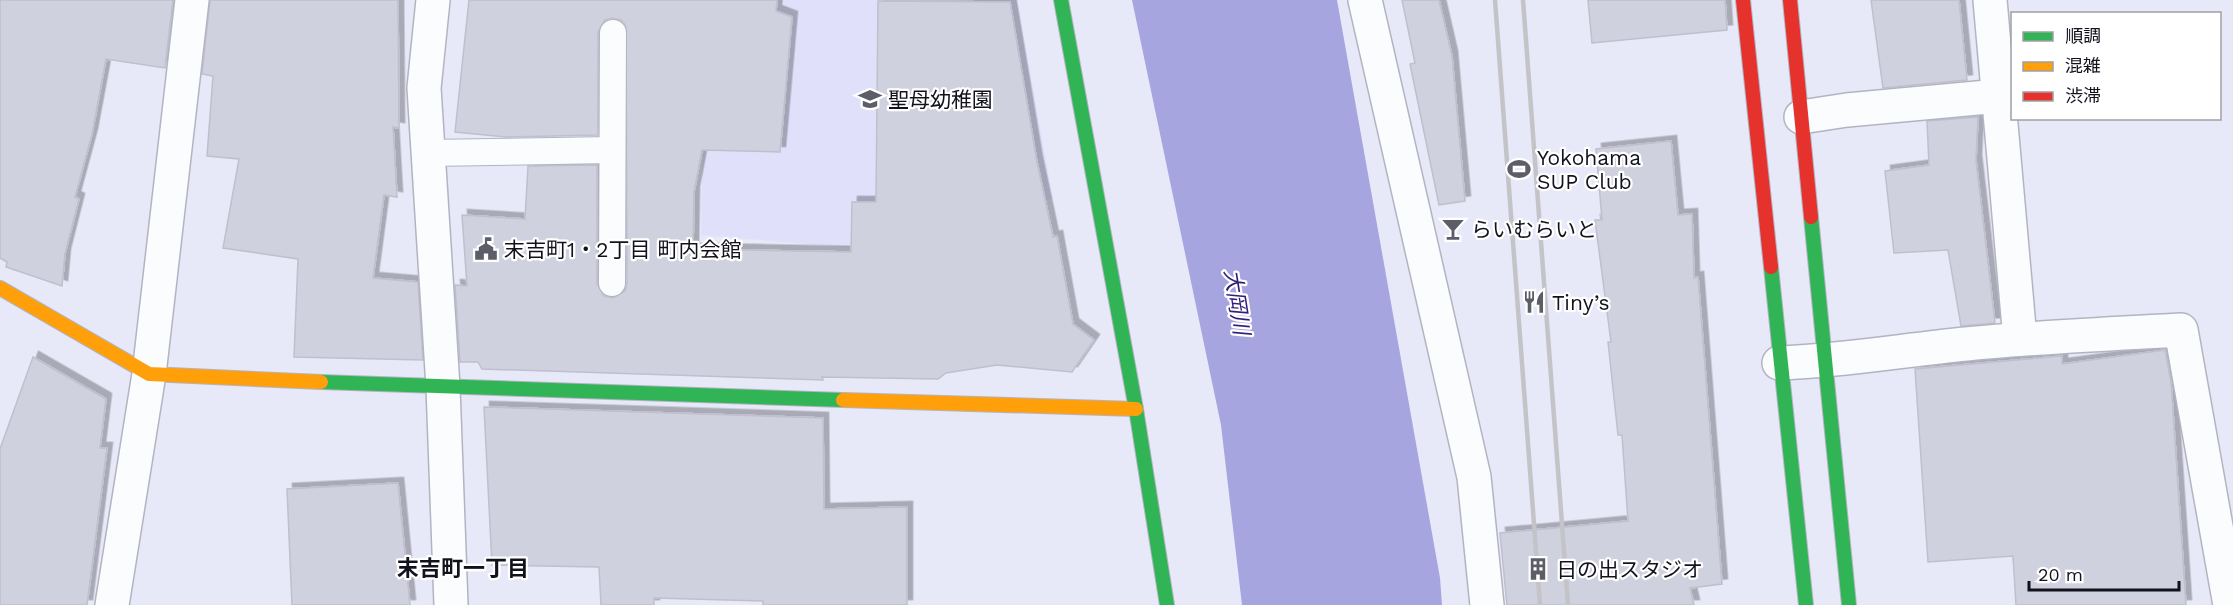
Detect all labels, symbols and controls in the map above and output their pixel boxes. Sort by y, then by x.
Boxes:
legend [2011,12,2221,120]
text: 順調 [2065,25,2101,46]
text: 混雑 [2065,55,2101,76]
text: 渋滞 [2065,85,2101,106]
school or university icon: 聖母幼稚園 [857,86,883,112]
place label: 聖母幼稚園 [888,87,993,112]
place label: Yokohama SUP Club [1537,145,1641,194]
sports icon: Yokohama SUP Club [1506,156,1532,182]
bar icon: らいむらいと [1440,216,1466,242]
place label: らいむらいと [1471,217,1597,242]
public building icon: 末吉町1・2丁目 町内会館 [473,236,499,262]
place label: 末吉町1・2丁目 町内会館 [504,237,742,262]
water label: 大岡川 [1219,267,1255,339]
restaurant icon: Tiny’s [1521,289,1547,315]
place label: Tiny’s [1552,290,1610,315]
scale bar [2029,554,2179,592]
district label: 末吉町一丁目 [397,556,529,581]
building icon: 日の出スタジオ [1525,556,1551,582]
place label: 日の出スタジオ [1556,557,1703,582]
text: 20 m [2038,564,2083,585]

